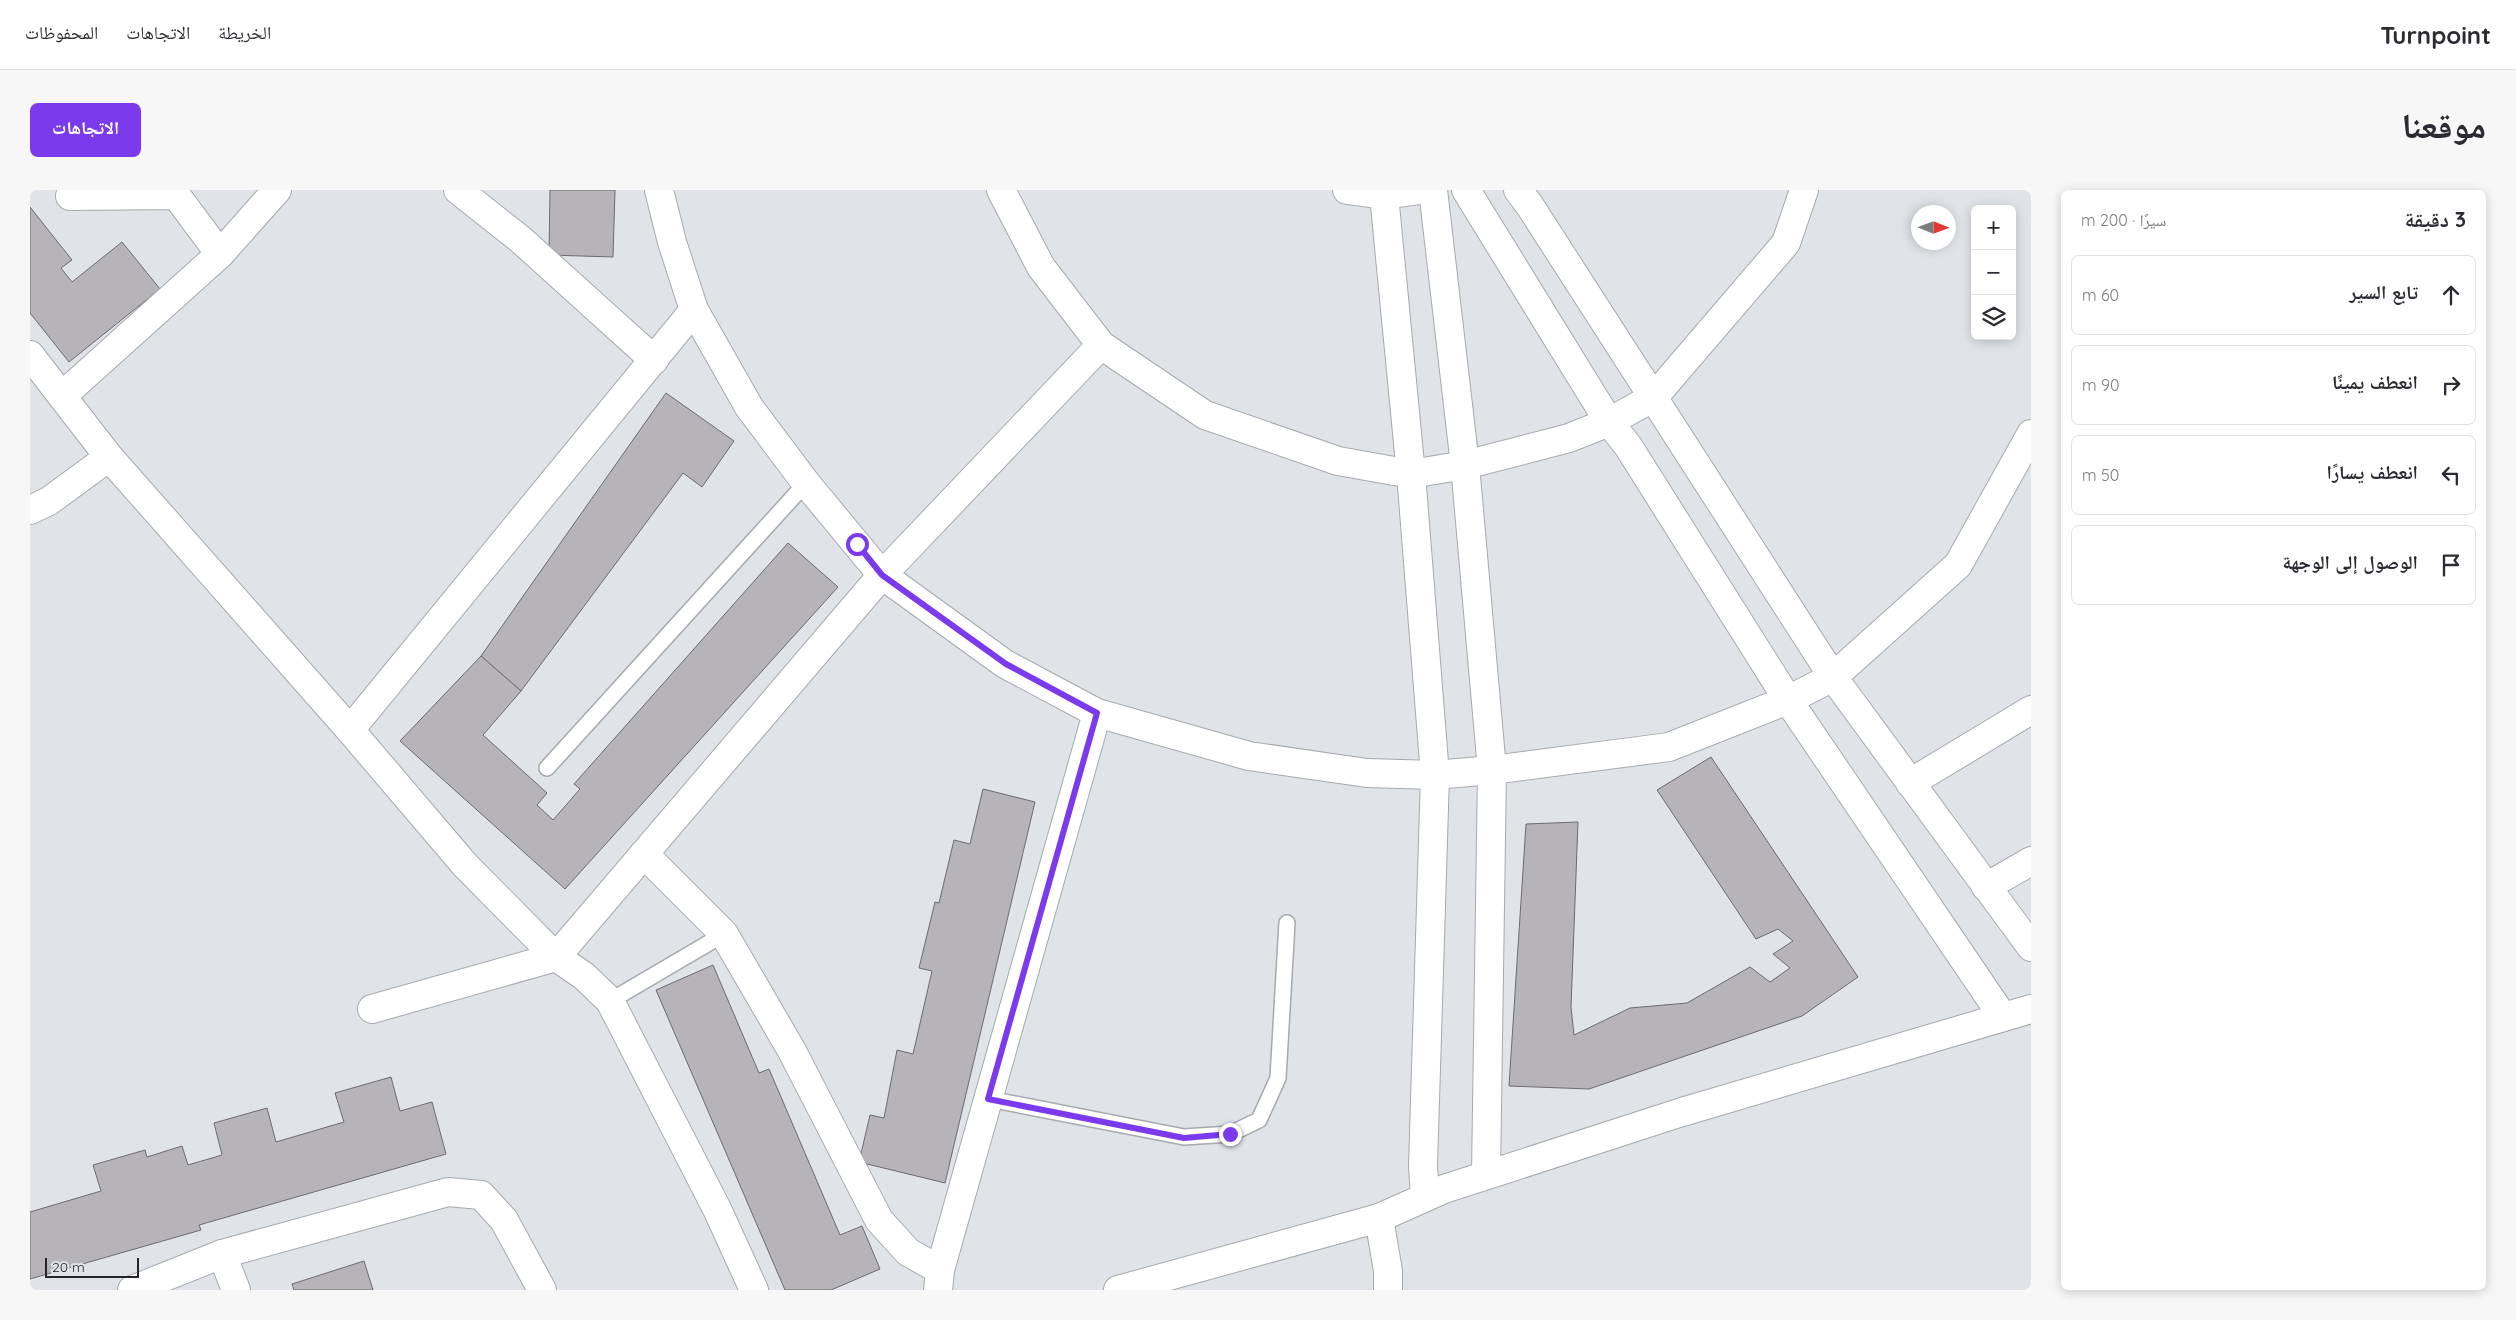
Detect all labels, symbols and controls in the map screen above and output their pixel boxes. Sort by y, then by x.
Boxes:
text: Turnpoint [2380,20,2491,50]
text: المحفوظات [25,21,98,44]
text: الاتجاهات [126,21,190,44]
text: الخريطة [218,21,271,44]
button: الاتجاهات [30,103,141,157]
text: موقعنا [2401,103,2486,147]
north arrow [1911,205,1956,250]
map controls [1971,205,2016,340]
button: + [1971,205,2016,250]
text: 3 دقيقة [2405,206,2466,232]
text: سيرًا · 200 m [2081,210,2166,230]
button: − [1971,250,2016,295]
text: تابع السير [2349,280,2418,304]
icon: ahead [2437,281,2465,309]
text: 60 m [2082,285,2119,305]
button: layers [1971,295,2016,340]
text: انعطف يمينًا [2332,370,2418,394]
icon: right [2437,371,2465,399]
text: 90 m [2082,375,2119,395]
text: انعطف يسارًا [2327,460,2418,484]
icon: left [2437,461,2465,489]
text: 50 m [2082,465,2119,485]
route start [846,533,869,556]
text: الوصول إلى الوجهة [2282,550,2418,574]
icon: arrive [2437,551,2465,579]
route end [1219,1123,1242,1146]
scale bar [45,1255,139,1278]
text: 20 m [52,1258,85,1276]

